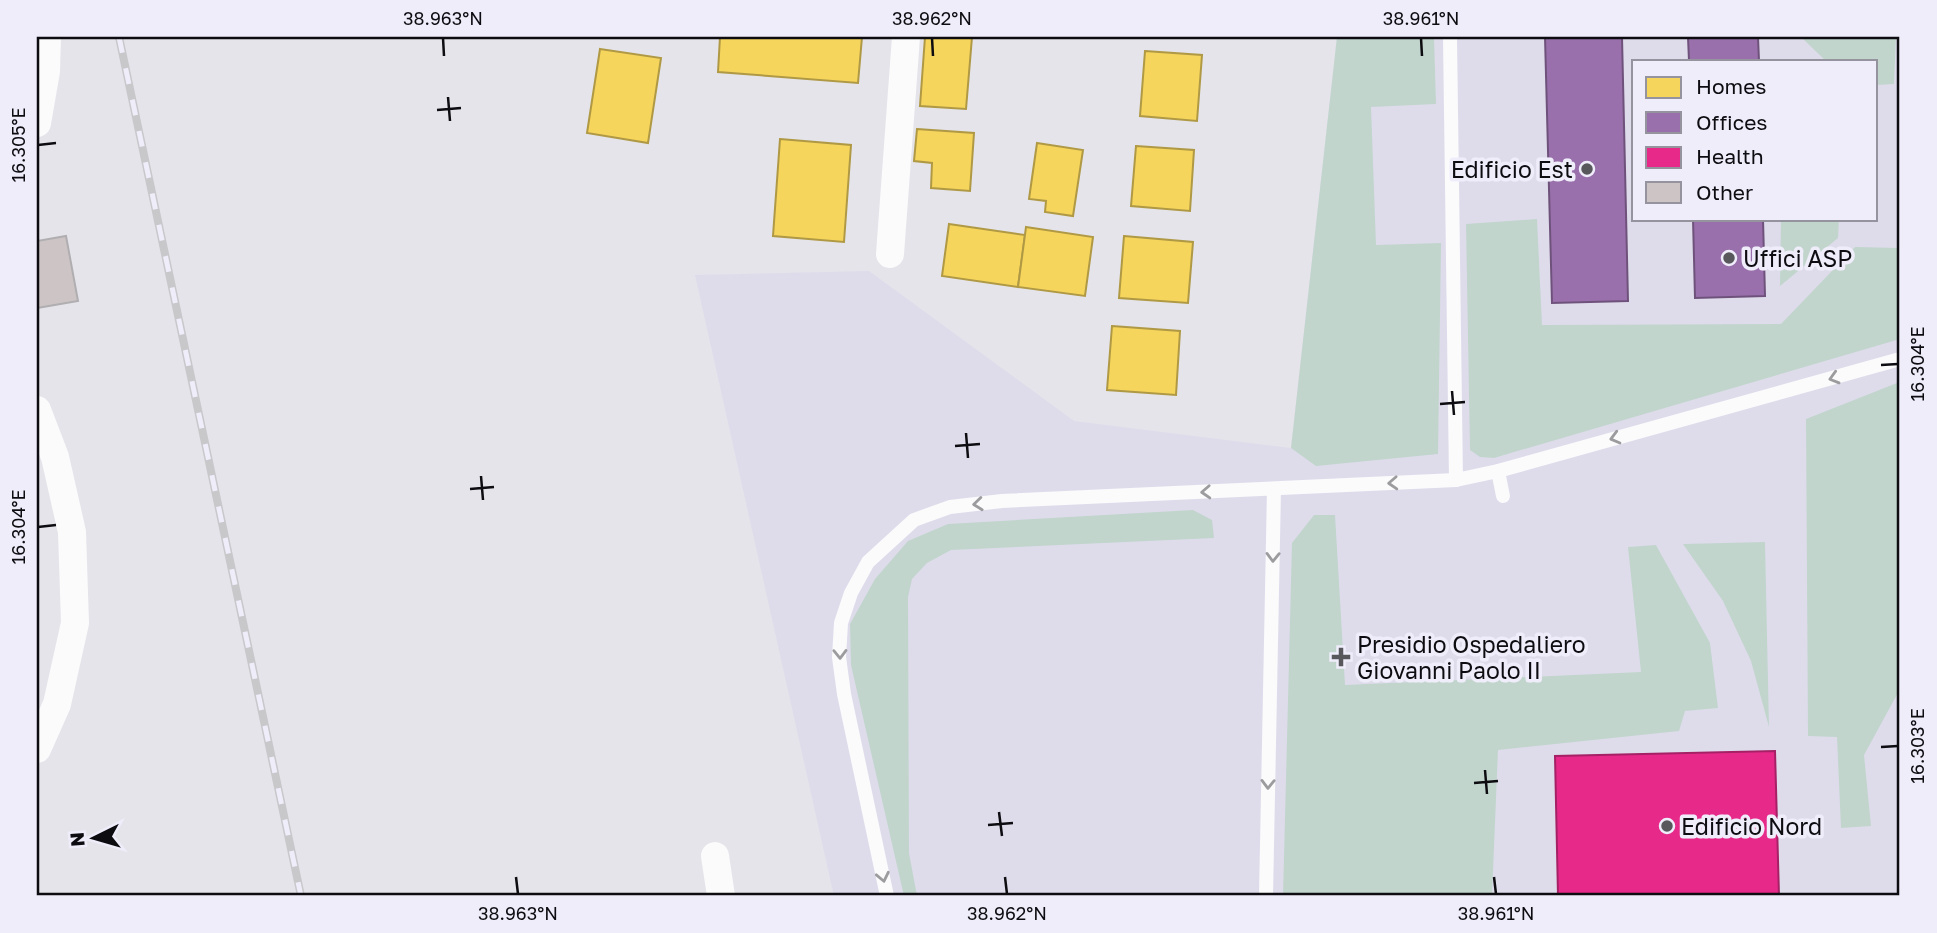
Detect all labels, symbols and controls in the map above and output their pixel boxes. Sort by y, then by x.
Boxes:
text: 38.963°N [403,7,483,29]
text: 38.962°N [892,7,972,29]
text: 38.961°N [1383,7,1459,29]
legend [1632,60,1878,220]
text: Homes [1696,73,1766,99]
text: 16.305°E [7,107,29,183]
text: Offices [1696,109,1767,135]
text: Health [1696,143,1764,169]
place label: Edificio Est [1451,155,1573,183]
marker: Edificio Est [1579,161,1595,177]
text: Other [1696,179,1753,205]
place label: Uffici ASP [1743,244,1852,272]
marker: Uffici ASP [1721,250,1737,266]
text: 16.304°E [1906,327,1928,401]
one-way arrow [1829,369,1841,384]
one-way arrow [1609,430,1621,444]
one-way arrow [1387,475,1398,490]
one-way arrow [1200,484,1211,499]
text: 16.304°E [7,490,29,564]
one-way arrow [973,496,984,511]
one-way arrow [1265,552,1280,563]
place label: Presidio Ospedaliero Giovanni Paolo II [1357,630,1586,684]
marker: Presidio Ospedaliero Giovanni Paolo II [1331,647,1351,667]
one-way arrow [832,649,848,660]
text: 16.303°E [1906,708,1928,784]
one-way arrow [1261,779,1276,790]
north arrow [60,804,130,874]
place label: Edificio Nord [1681,812,1822,840]
marker: Edificio Nord [1659,818,1675,834]
text: N [64,831,89,848]
one-way arrow [874,871,889,883]
text: 38.963°N [478,902,558,924]
text: 38.962°N [967,902,1047,924]
text: 38.961°N [1458,902,1534,924]

